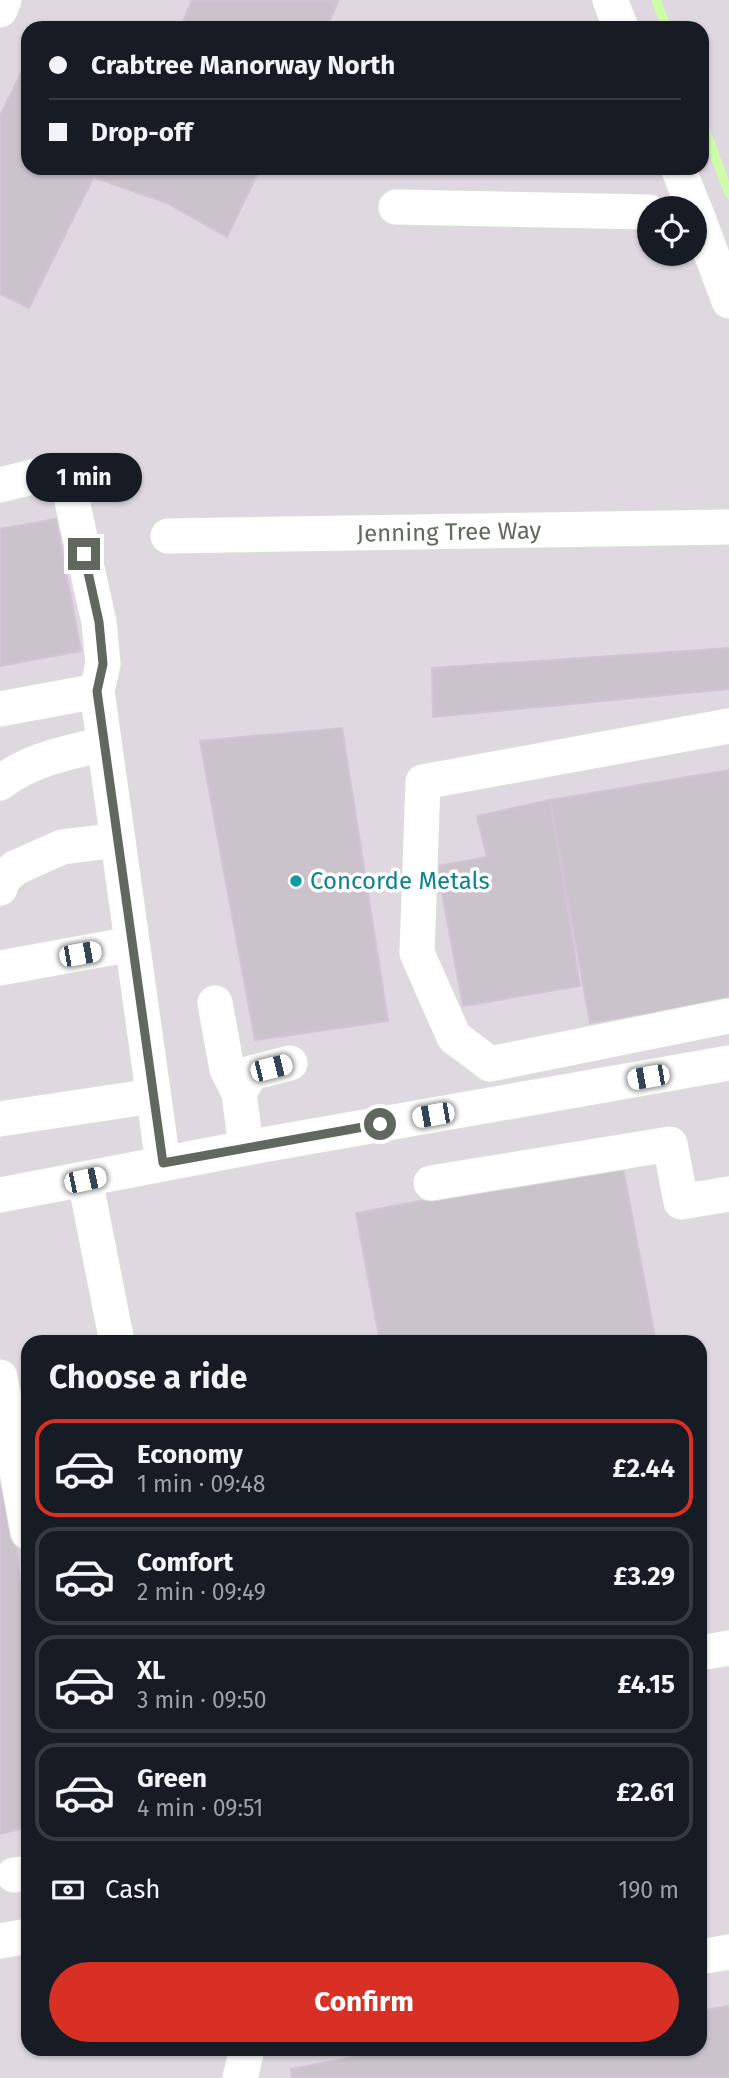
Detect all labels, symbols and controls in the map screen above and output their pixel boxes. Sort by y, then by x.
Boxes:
text: Crabtree Manorway North [91,50,395,81]
text: Drop-off [91,117,193,148]
map controls [637,196,707,266]
button: locate [637,196,707,266]
callout: 1 min [26,452,142,502]
text: 1 min [56,463,112,491]
street label: Jenning Tree Way [356,516,542,548]
route end [68,538,100,570]
place label: Concorde Metals [310,867,490,895]
marker: Concorde Metals [288,873,304,889]
car [58,940,103,968]
car [249,1053,294,1083]
car [626,1063,671,1091]
car [411,1101,456,1129]
route start [364,1108,396,1140]
car [63,1165,108,1195]
text: Choose a ride [49,1358,247,1396]
icon: car [53,1437,116,1500]
text: Economy [137,1439,243,1470]
text: £2.44 [612,1453,675,1484]
text: 1 min · 09:48 [137,1470,265,1498]
icon: car [53,1545,116,1608]
text: Comfort [137,1547,233,1578]
text: £3.29 [613,1561,675,1592]
text: 2 min · 09:49 [137,1578,266,1606]
icon: car [53,1653,116,1716]
text: XL [137,1655,165,1686]
text: £4.15 [617,1669,675,1700]
text: 3 min · 09:50 [137,1686,267,1714]
icon: car [53,1761,116,1824]
text: Green [137,1763,207,1794]
text: £2.61 [616,1777,675,1808]
text: 4 min · 09:51 [137,1794,263,1822]
icon: cash [49,1871,87,1909]
text: Cash [105,1874,161,1905]
text: 190 m [618,1876,679,1904]
button: Confirm [49,1962,679,2042]

